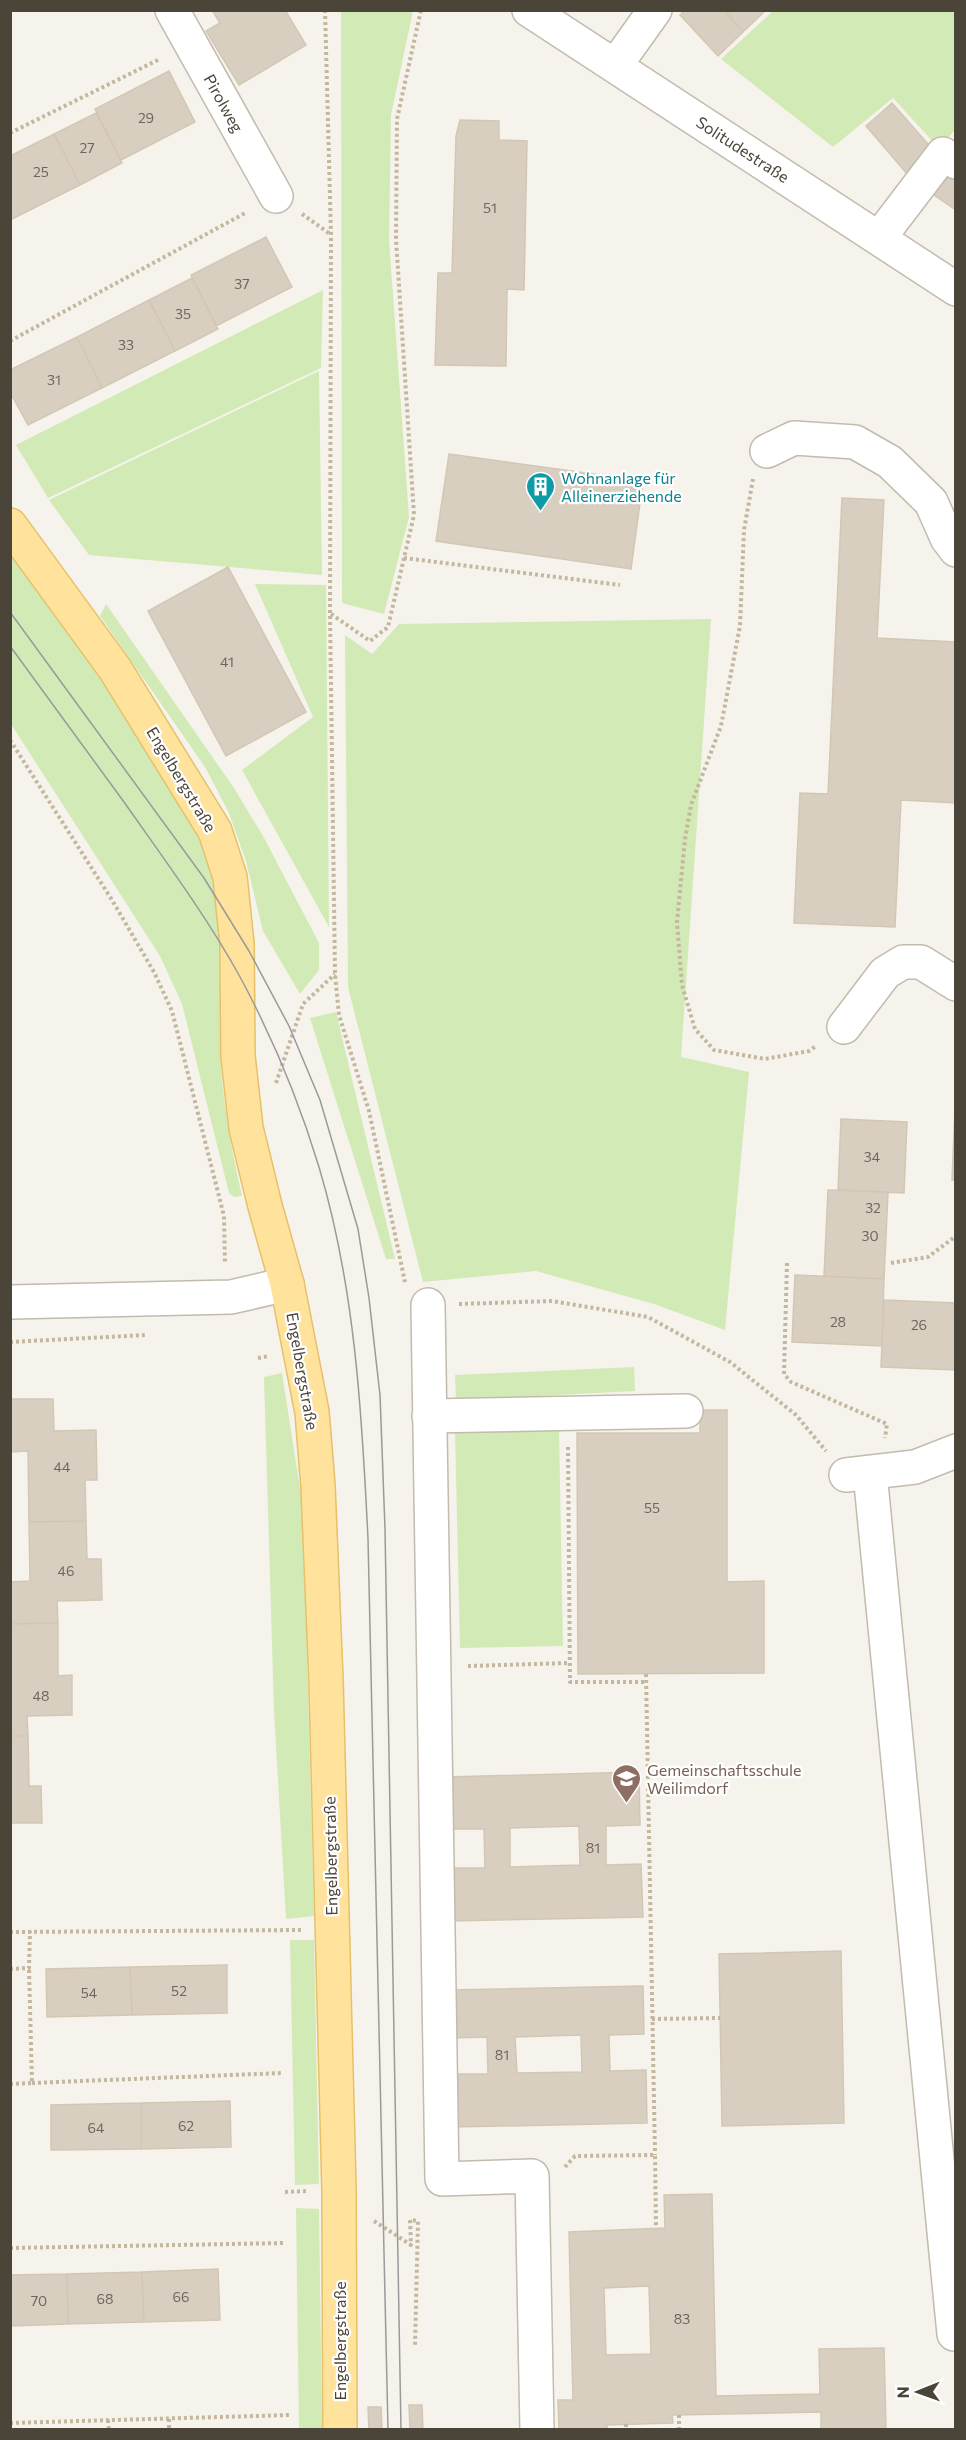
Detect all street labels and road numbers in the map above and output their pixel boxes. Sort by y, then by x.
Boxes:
street label: Pirolweg [200,71,248,136]
street label: Solitudestraße [693,112,793,186]
street label: Engelbergstraße [143,723,221,835]
street label: Engelbergstraße [283,1311,323,1431]
street label: Engelbergstraße [319,1796,341,1916]
street label: Engelbergstraße [330,2281,349,2401]

